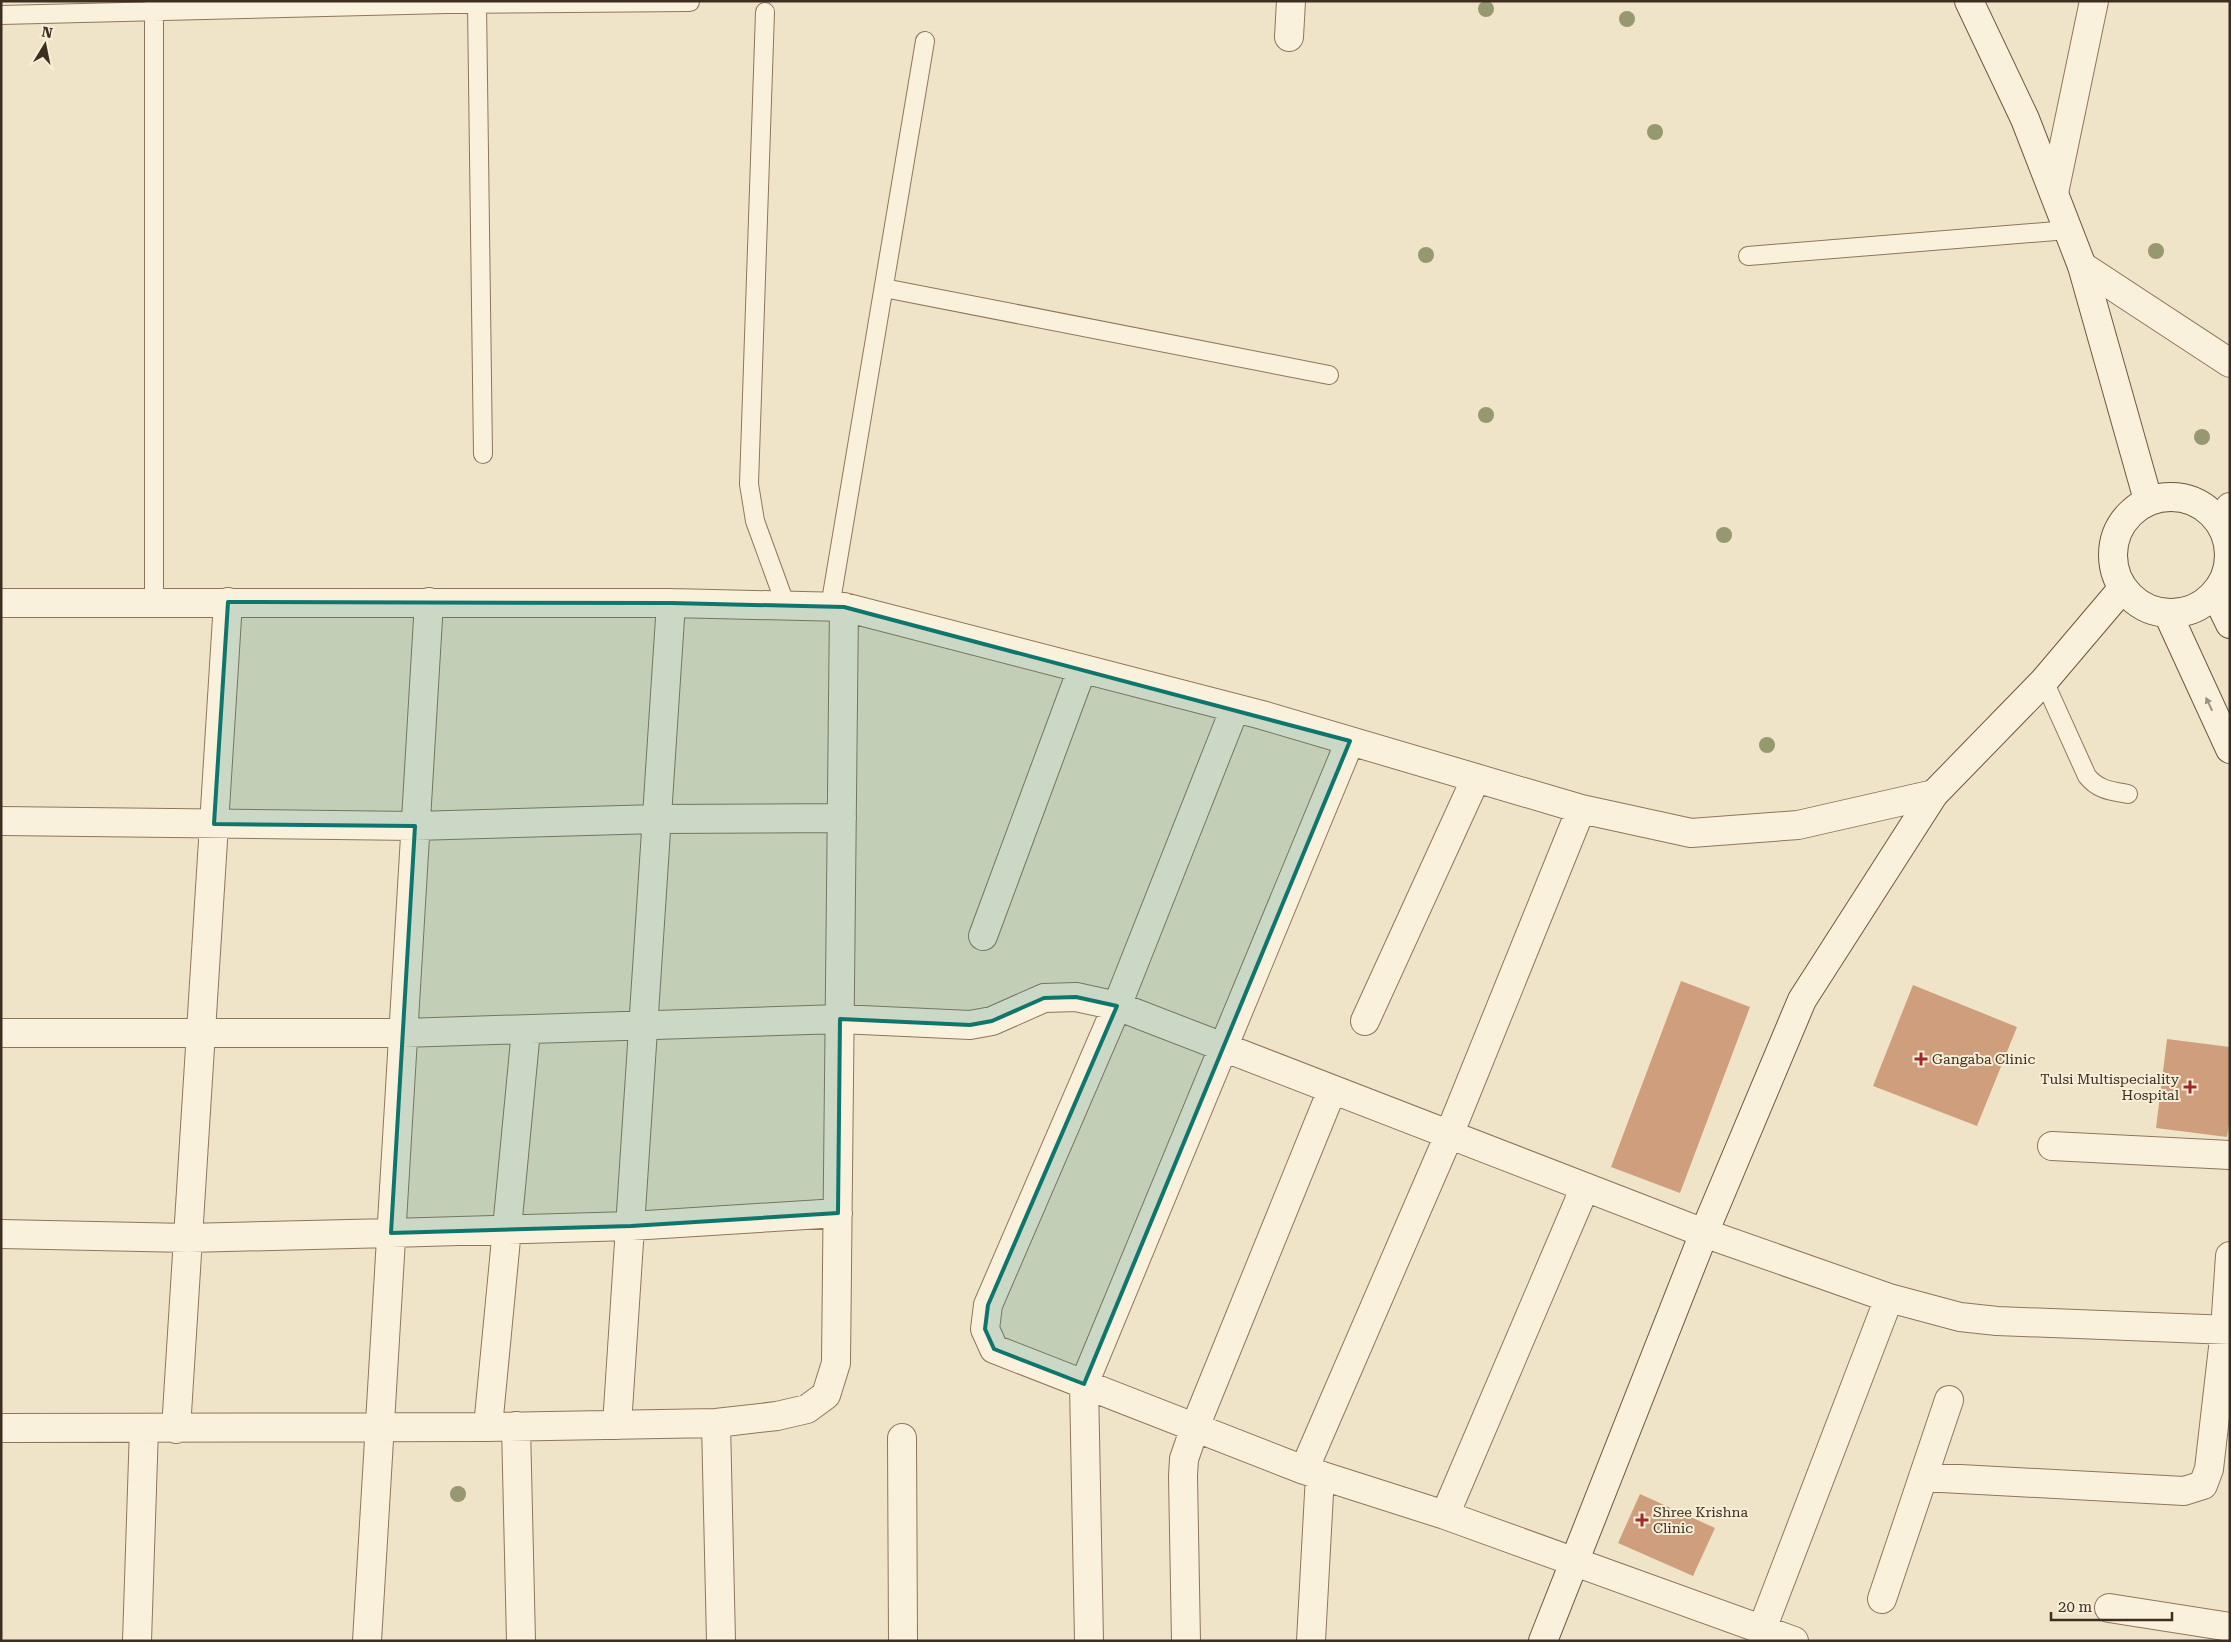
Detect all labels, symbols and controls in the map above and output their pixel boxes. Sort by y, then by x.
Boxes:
north arrow [20,20,70,70]
text: N [41,23,54,41]
one-way arrow [2205,697,2213,711]
place label: Gangaba Clinic [1932,1051,2035,1067]
marker: Gangaba Clinic [1914,1052,1928,1066]
place label: Tulsi Multispeciality Hospital [2040,1071,2180,1103]
marker: Tulsi Multispeciality Hospital [2183,1080,2197,1094]
place label: Shree Krishna Clinic [1653,1504,1749,1536]
marker: Shree Krishna Clinic [1635,1513,1649,1527]
scale bar [2051,1590,2172,1622]
text: 20 m [2058,1598,2093,1616]

